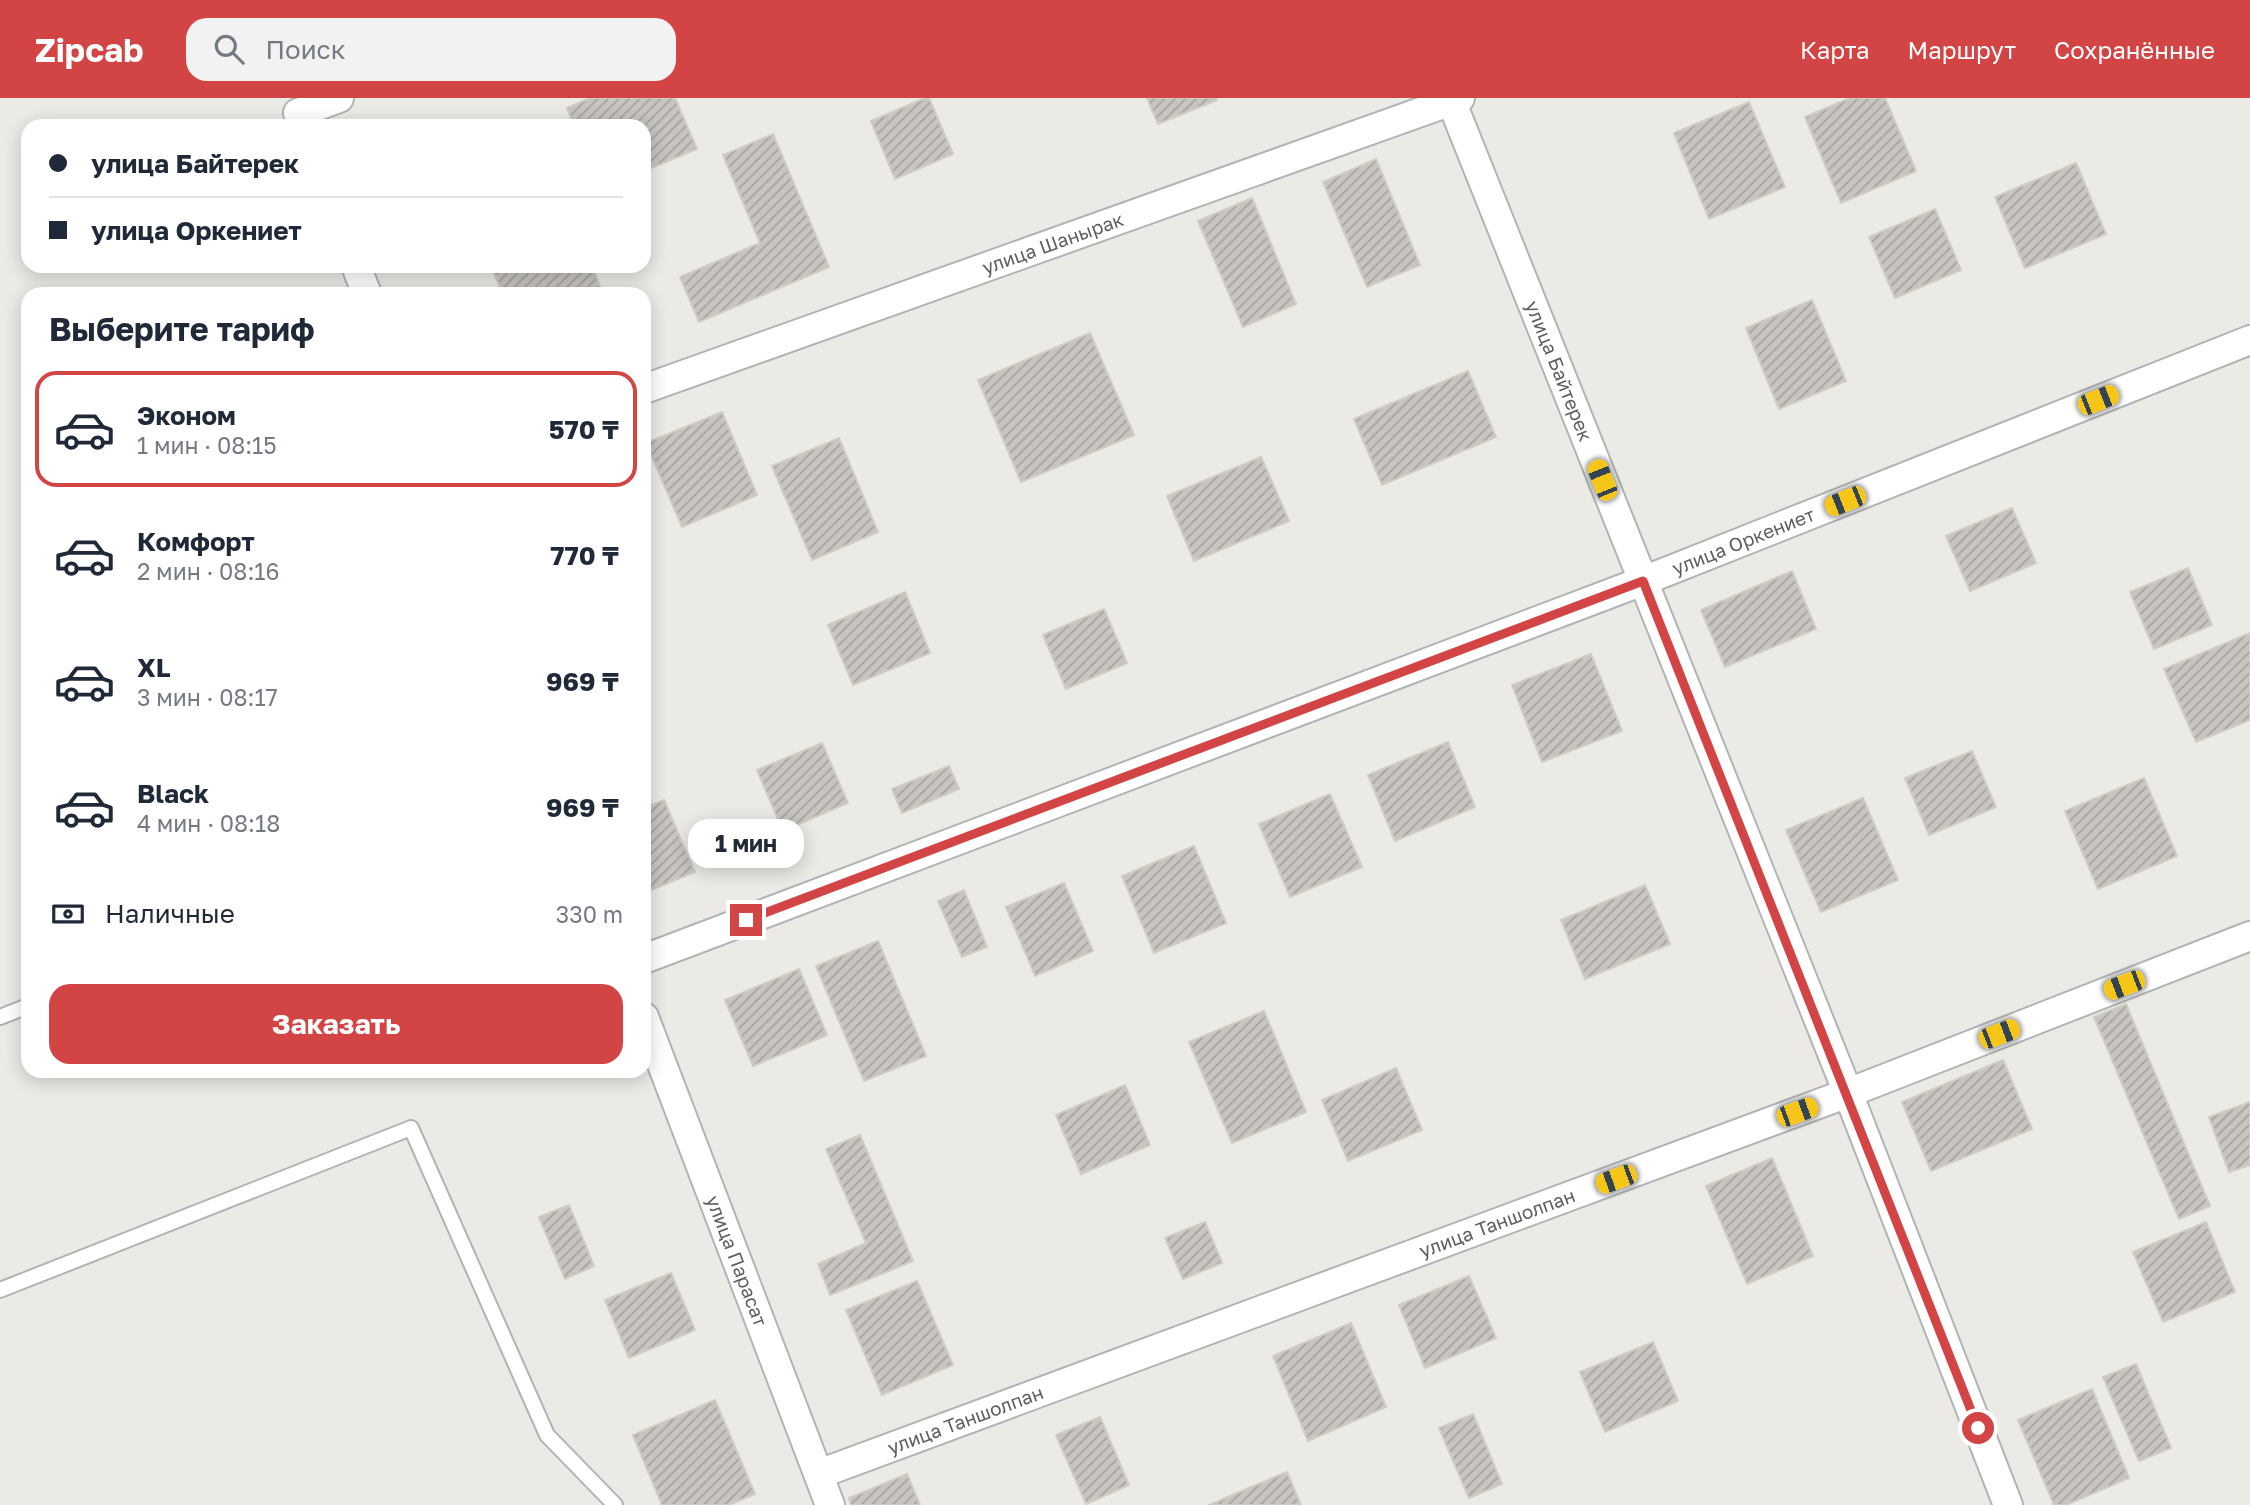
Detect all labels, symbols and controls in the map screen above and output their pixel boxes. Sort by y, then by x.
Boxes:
search box [186,18,676,81]
text: Zipcab [35,30,144,69]
icon: search [210,30,248,68]
text: Поиск [266,34,346,65]
text: Карта [1800,35,1870,64]
text: Маршрут [1908,35,2016,64]
text: Сохранённые [2054,35,2215,64]
text: улица Байтерек [91,148,299,179]
street label: улица Шанырак [979,207,1126,279]
text: улица Оркениет [91,215,302,246]
street label: улица Байтерек [1521,297,1598,444]
text: Выберите тариф [49,310,315,348]
car [2075,382,2122,418]
icon: car [53,398,116,461]
text: Эконом [137,400,236,431]
text: 570 ₸ [549,414,619,445]
text: 1 мин · 08:15 [137,431,277,459]
car [1585,457,1620,503]
car [1822,483,1869,519]
street label: улица Оркениет [1669,502,1818,579]
icon: car [53,524,116,587]
text: Комфорт [137,526,255,557]
text: 770 ₸ [550,540,619,571]
text: 2 мин · 08:16 [137,557,279,585]
icon: car [53,650,116,713]
text: XL [137,652,171,683]
text: 969 ₸ [546,666,619,697]
text: 3 мин · 08:17 [137,683,278,711]
icon: car [53,776,116,839]
text: Black [137,778,209,809]
text: 969 ₸ [546,792,619,823]
text: 4 мин · 08:18 [137,809,280,837]
callout: 1 мин [688,818,804,868]
text: 1 мин [715,829,777,857]
icon: cash [49,895,87,933]
text: Наличные [105,898,235,929]
text: 330 m [556,900,623,928]
route end [730,904,762,936]
car [2101,968,2148,1002]
button: Заказать [49,984,623,1064]
car [1976,1017,2023,1051]
car [1774,1095,1821,1129]
car [1593,1162,1640,1196]
street label: улица Таншолпан [1416,1183,1578,1262]
street label: улица Парасат [702,1192,773,1329]
street label: улица Таншолпан [884,1380,1046,1459]
route start [1962,1412,1994,1444]

